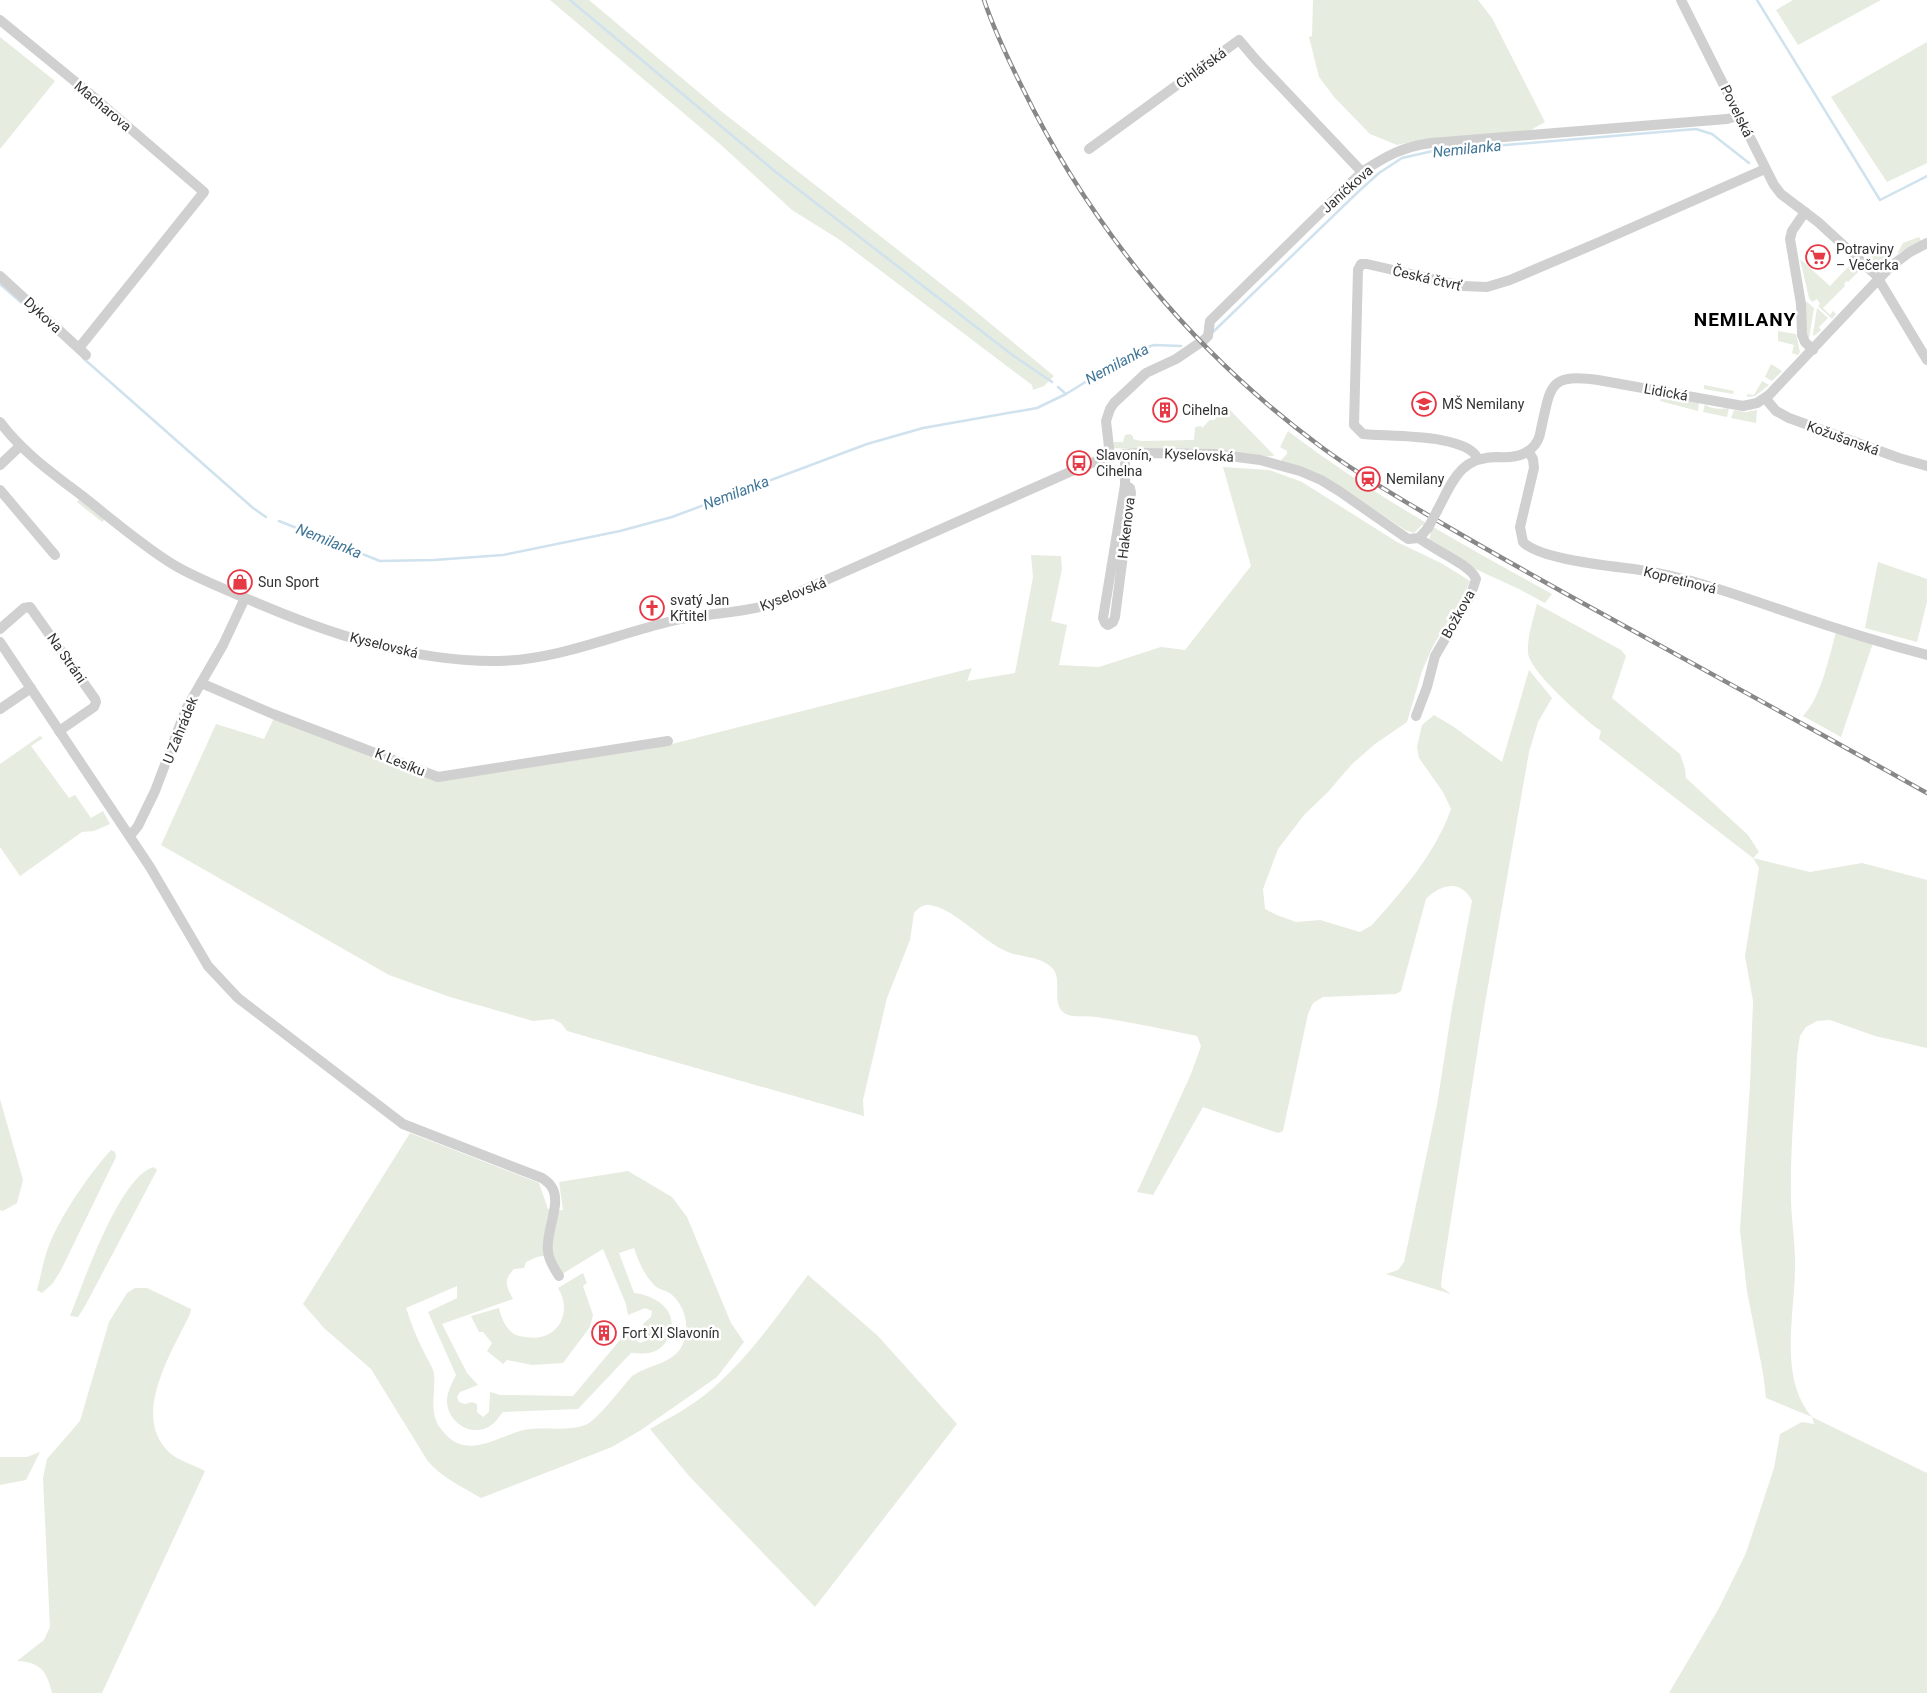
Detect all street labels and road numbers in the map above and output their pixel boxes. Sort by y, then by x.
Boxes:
street label: Cihlářská [1173,45,1229,91]
street label: Macharova [71,78,135,134]
street label: Povelská [1718,82,1756,140]
street label: Janíčkova [1318,162,1376,216]
street label: Česká čtvrť [1391,261,1464,294]
street label: Dykova [21,294,65,336]
street label: Lidická [1643,380,1689,404]
street label: Kožušanská [1805,418,1881,458]
street label: Kyselovská [1164,445,1234,465]
street label: Hakenova [1114,496,1138,560]
street label: Kopretinová [1642,563,1718,597]
street label: Kyselovská [758,574,828,614]
street label: Božkova [1438,587,1478,641]
street label: Kyselovská [348,629,420,661]
street label: Na Stráni [44,630,90,686]
street label: U Zahrádek [159,693,201,766]
street label: K Lesíku [373,745,427,779]

